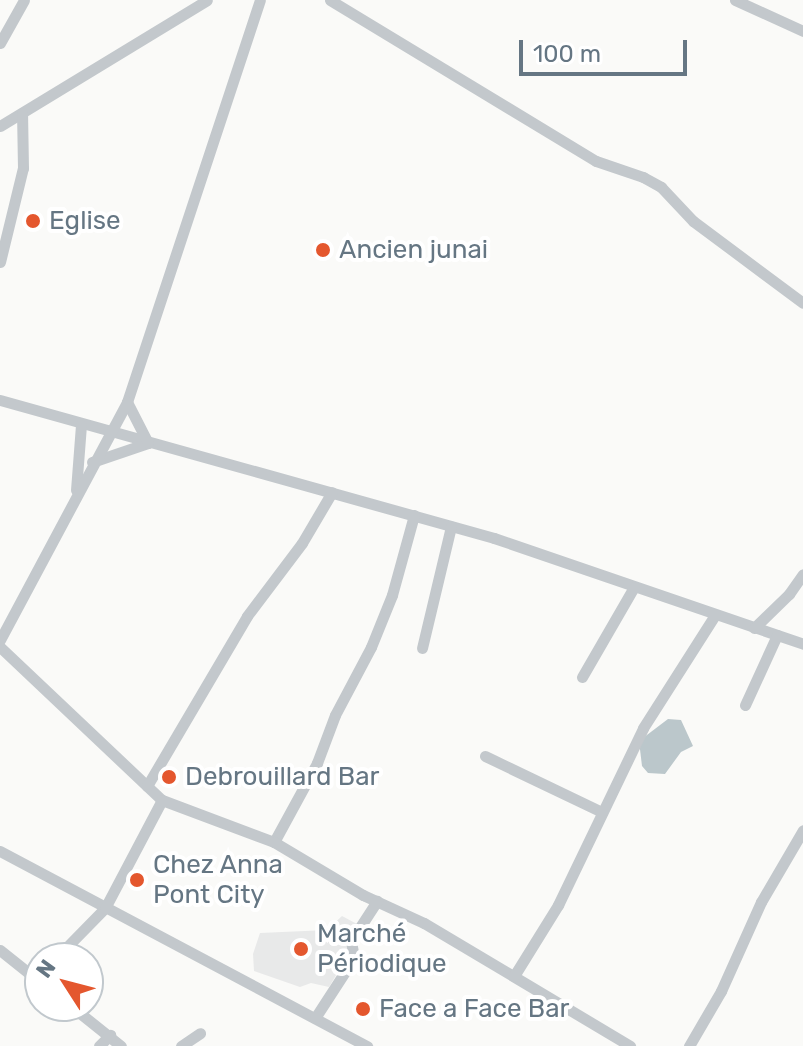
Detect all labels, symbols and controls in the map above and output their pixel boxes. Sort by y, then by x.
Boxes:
scale bar [523,24,691,74]
text: 100 m [533,40,601,68]
place label: Eglise [49,205,121,237]
marker: Eglise [24,212,42,230]
place label: Ancien junai [339,234,488,266]
marker: Ancien junai [314,241,332,259]
place label: Debrouillard Bar [185,761,379,793]
marker: Debrouillard Bar [160,768,178,786]
place label: Chez Anna Pont City [153,849,284,910]
marker: Chez Anna Pont City [128,871,146,889]
place label: Marché Périodique [317,918,447,980]
marker: Marché Périodique [292,940,310,958]
north arrow [24,942,104,1022]
text: N [30,954,61,983]
place label: Face a Face Bar [379,993,569,1025]
marker: Face a Face Bar [354,1000,372,1018]

